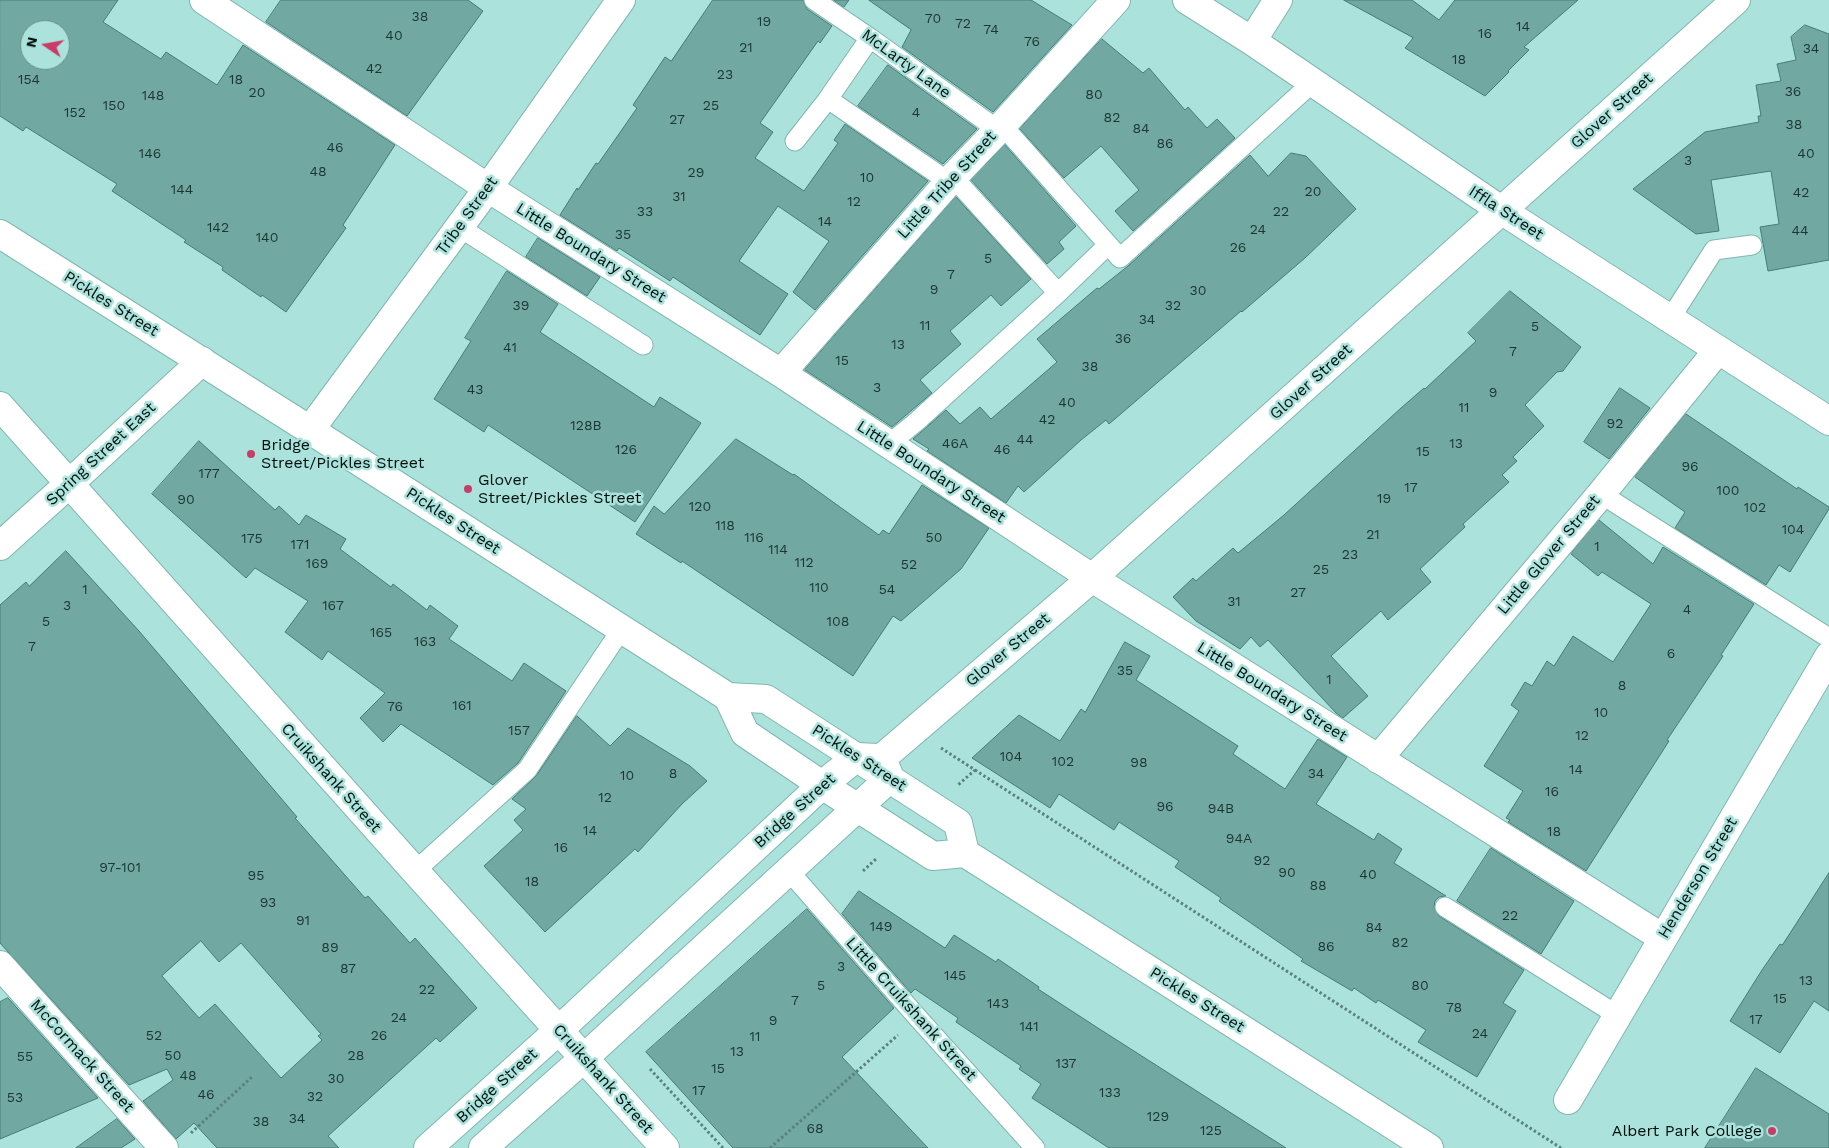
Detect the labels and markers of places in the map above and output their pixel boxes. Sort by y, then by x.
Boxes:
place label: Bridge Street/Pickles Street [261,435,424,473]
marker: Bridge Street/Pickles Street [245,448,257,460]
place label: Glover Street/Pickles Street [478,470,641,508]
marker: Glover Street/Pickles Street [462,483,474,495]
place label: Albert Park College [1612,1121,1762,1141]
marker: Albert Park College [1766,1125,1778,1137]

